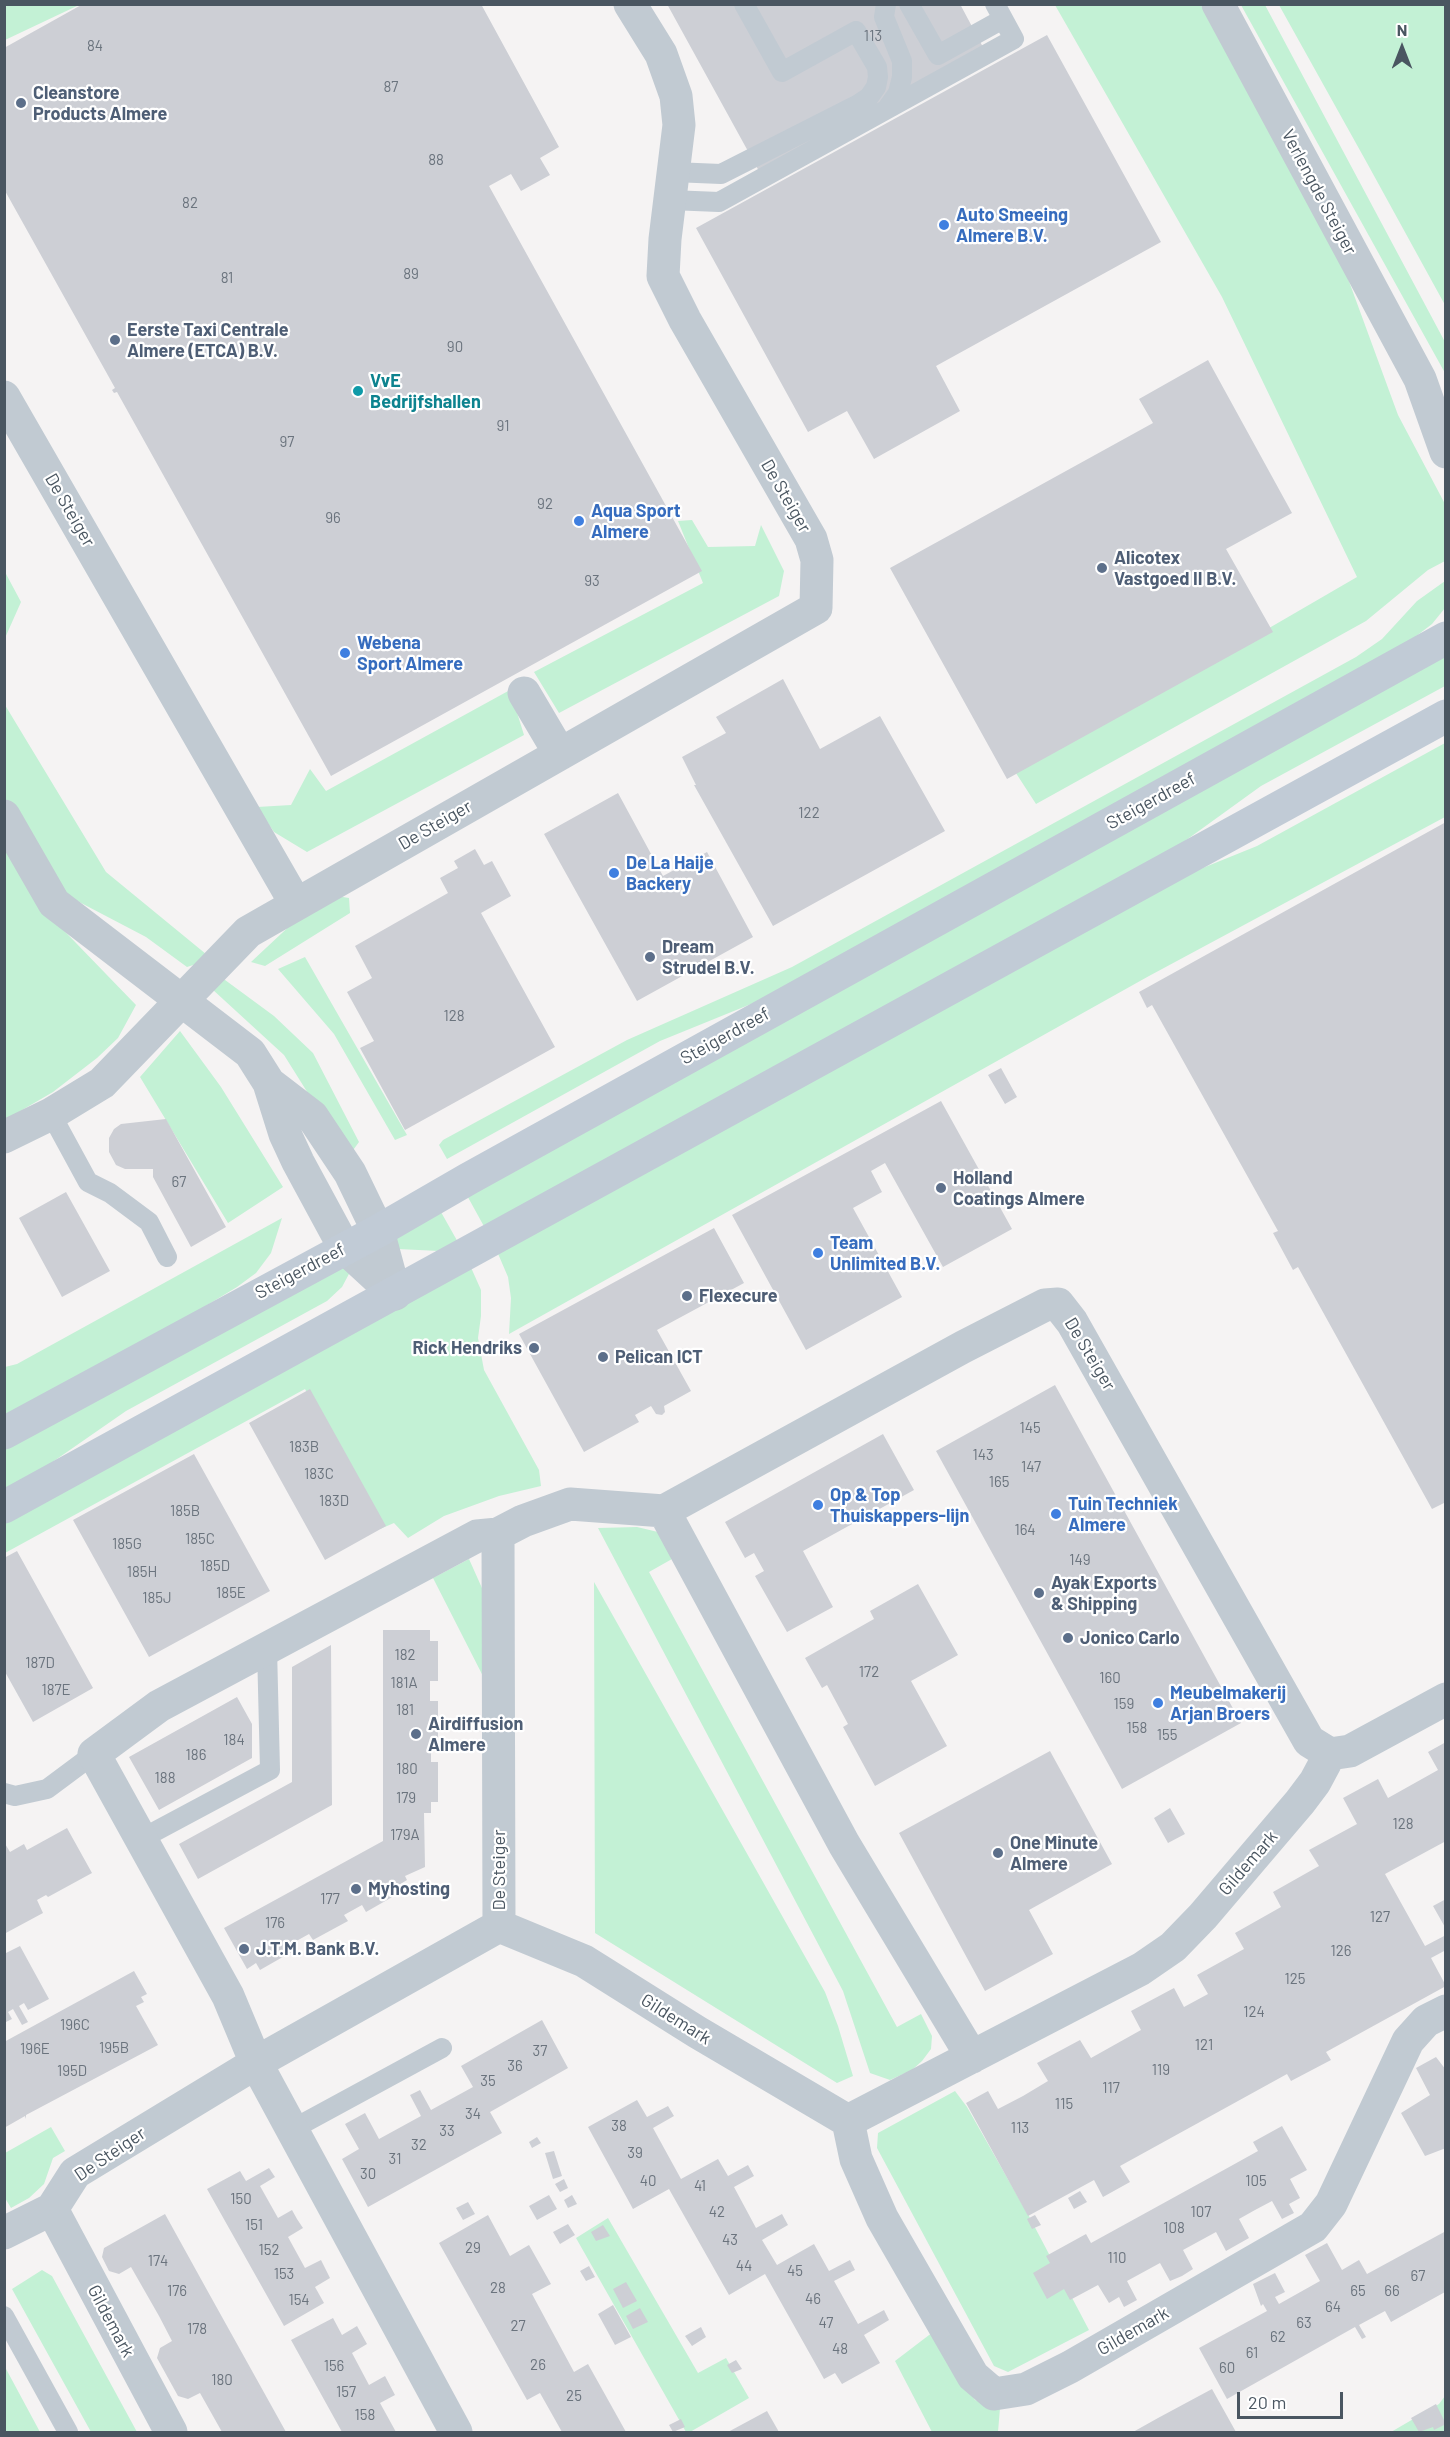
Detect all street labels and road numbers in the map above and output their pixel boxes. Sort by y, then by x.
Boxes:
street label: Verlengde Steiger [1277,126,1361,258]
street label: De Steiger [756,455,816,537]
street label: De Steiger [40,469,100,551]
street label: Steigerdreef [1103,768,1199,834]
street label: De Steiger [394,795,476,855]
street label: Steigerdreef [677,1003,773,1069]
street label: Steigerdreef [251,1238,349,1304]
street label: De Steiger [1060,1314,1120,1394]
street label: Gildemark [1214,1826,1282,1900]
street label: De Steiger [488,1829,510,1911]
street label: Gildemark [637,1989,715,2049]
street label: De Steiger [70,2122,150,2186]
street label: Gildemark [83,2281,139,2361]
street label: Gildemark [1093,2302,1173,2360]

